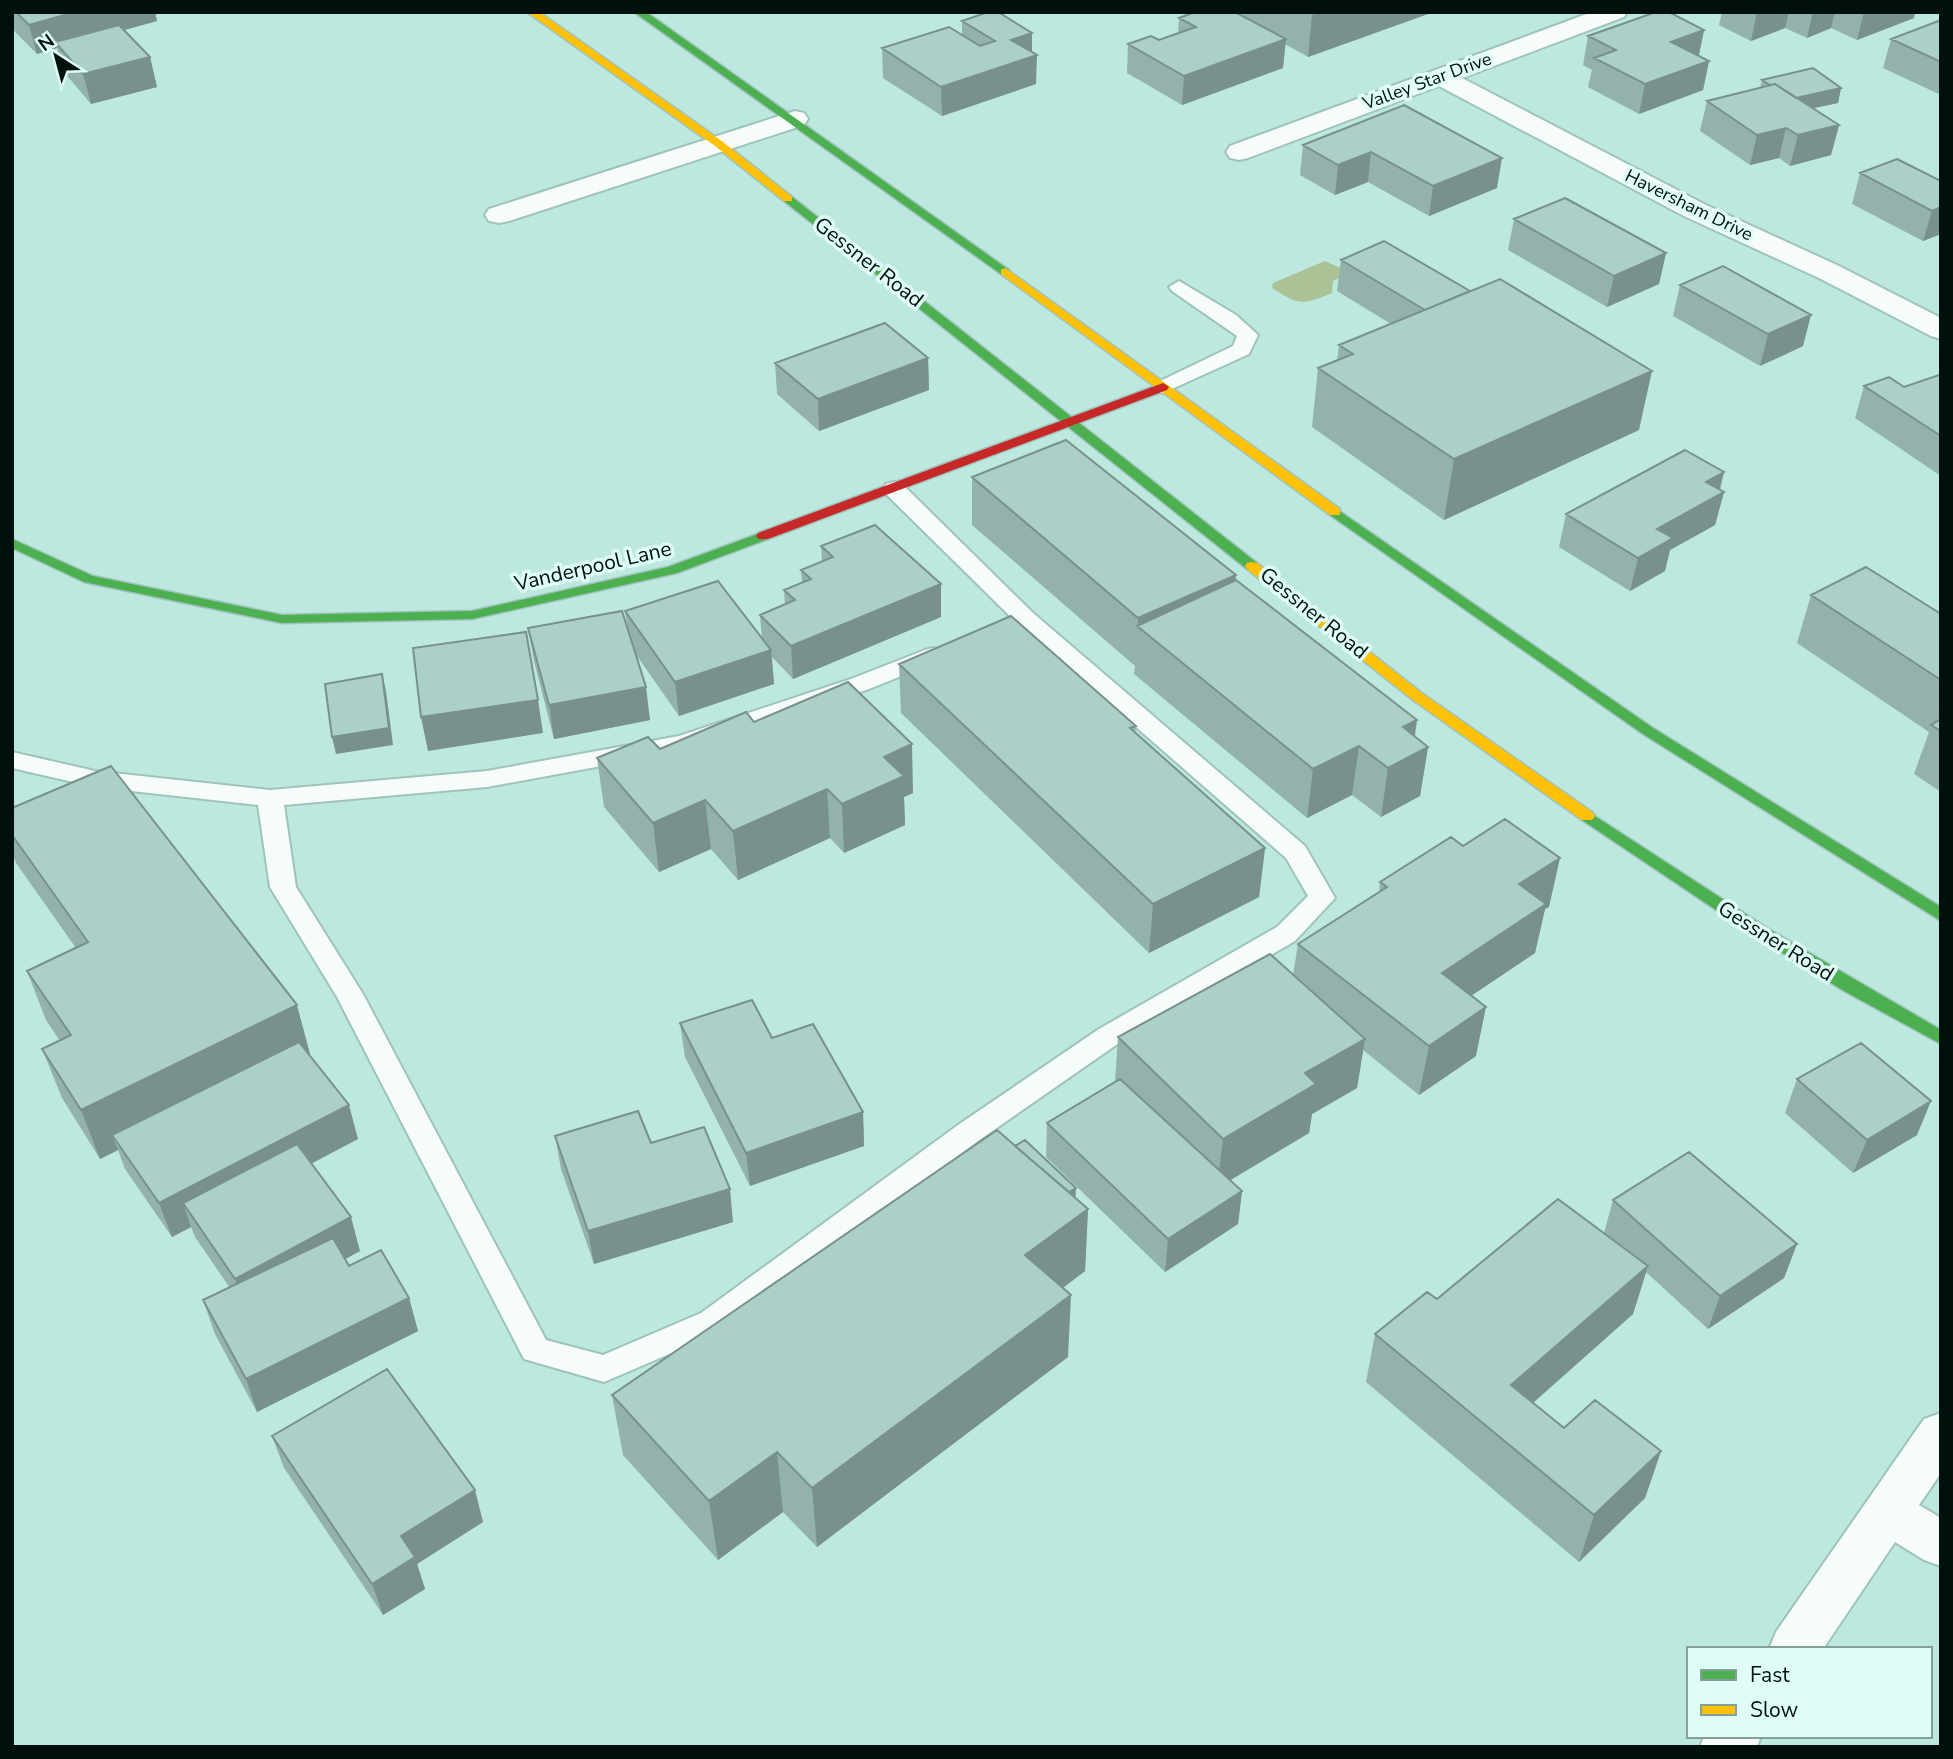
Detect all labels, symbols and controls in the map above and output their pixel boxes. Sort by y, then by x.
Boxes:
north arrow [21,21,91,91]
text: N [33,28,60,58]
street label: Valley Star Drive [1358,47,1495,116]
street label: Haversham Drive [1621,164,1757,246]
street label: Gessner Road [809,210,929,314]
street label: Vanderpool Lane [511,534,674,598]
street label: Gessner Road [1254,561,1374,665]
street label: Gessner Road [1713,894,1839,988]
legend [1687,1647,1932,1738]
text: Fast [1750,1661,1790,1689]
text: Slow [1750,1696,1799,1724]

